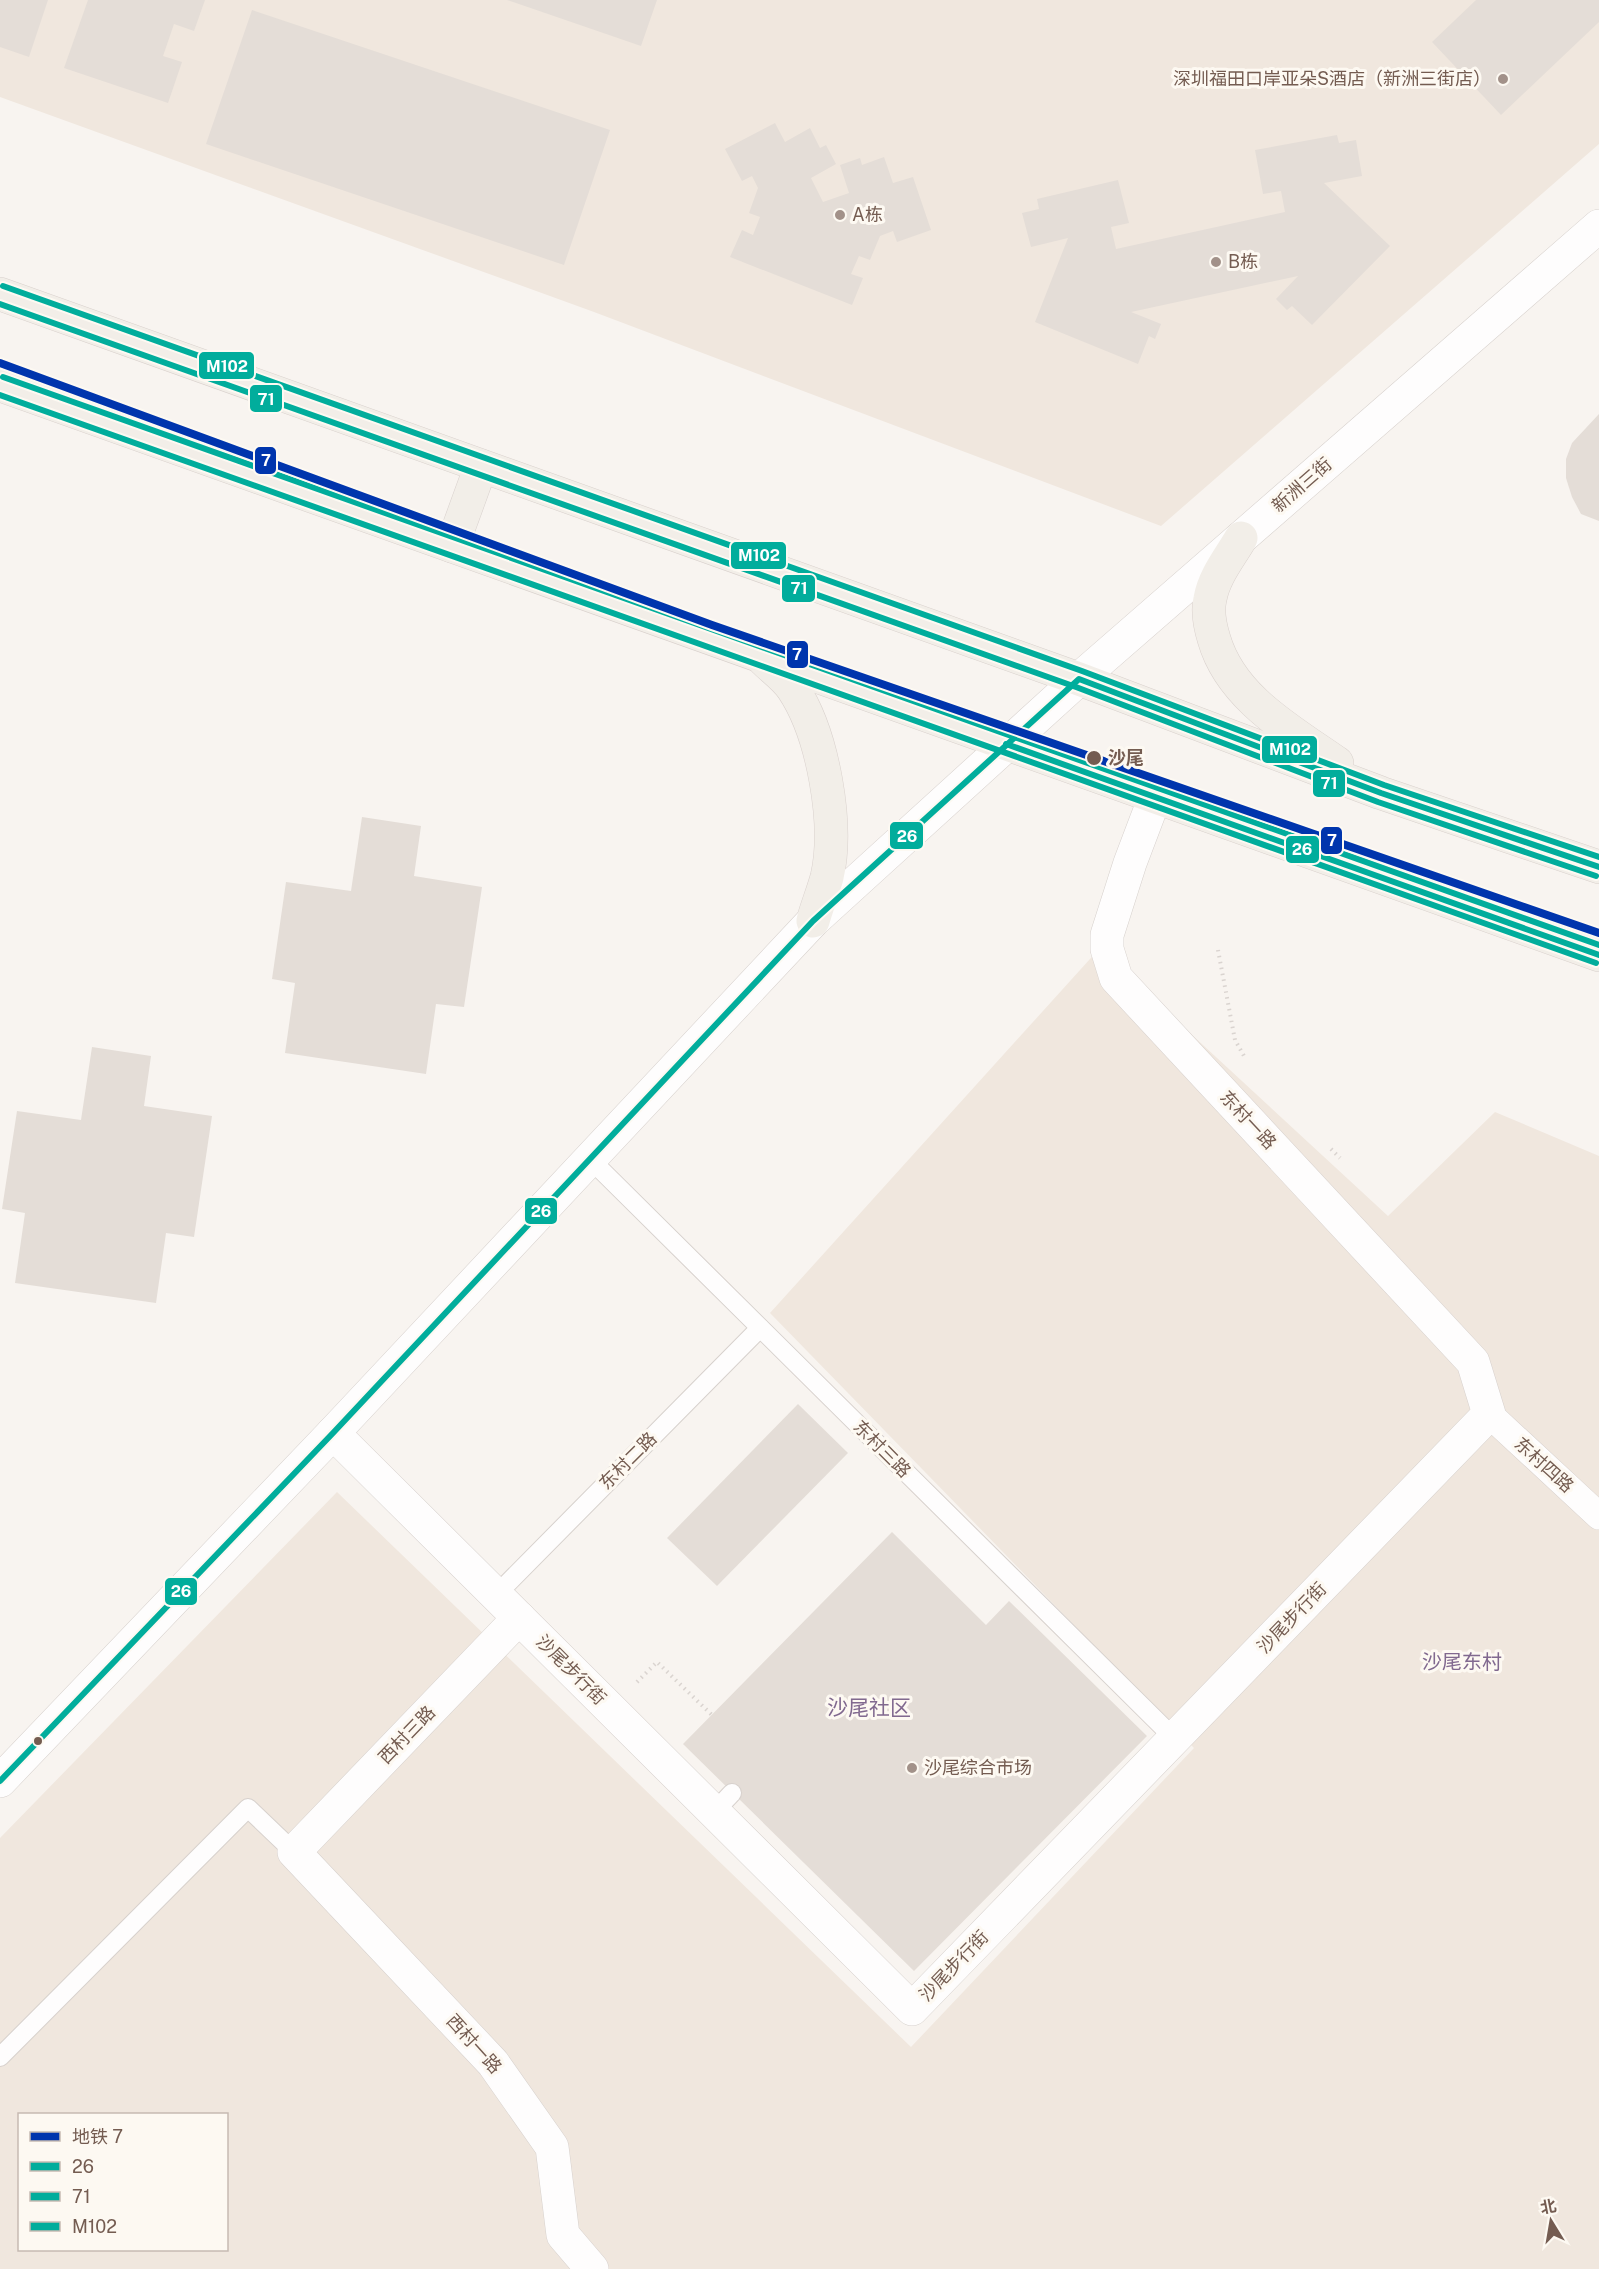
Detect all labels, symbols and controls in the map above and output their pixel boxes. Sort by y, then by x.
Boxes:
place label: 深圳福田口岸亚朵S酒店（新洲三街店） [1173,68,1491,89]
marker: 深圳福田口岸亚朵S酒店（新洲三街店） [1496,72,1510,86]
place label: A栋 [852,204,883,225]
marker: A栋 [833,208,847,222]
place label: B栋 [1228,251,1258,272]
marker: B栋 [1209,255,1223,269]
line badge: M102 [198,351,255,380]
text: M102 [206,357,248,376]
line badge: 71 [249,384,283,413]
text: 71 [257,390,275,409]
line badge: 7 [254,446,277,475]
text: 7 [261,451,271,470]
street label: 新洲三街 [1268,453,1336,516]
line badge: M102 [730,541,787,570]
text: M102 [738,546,780,565]
line badge: 71 [781,574,816,603]
text: 71 [790,579,808,598]
line badge: 7 [786,640,809,669]
text: 7 [792,645,802,664]
line badge: M102 [1261,735,1318,764]
text: M102 [1269,740,1311,759]
place label: 沙尾 [1108,747,1144,768]
marker: 沙尾 [1085,749,1103,767]
line badge: 71 [1312,769,1346,798]
text: 71 [1320,774,1338,793]
line badge: 26 [889,821,924,850]
line badge: 7 [1320,826,1343,855]
text: 26 [897,827,917,846]
text: 7 [1327,831,1337,850]
line badge: 26 [1285,835,1320,864]
text: 26 [1292,840,1312,859]
street label: 东村一路 [1216,1086,1281,1153]
line badge: 26 [524,1197,558,1225]
text: 26 [531,1202,551,1221]
street label: 东村三路 [849,1416,915,1482]
street label: 东村二路 [595,1428,661,1494]
street label: 东村四路 [1511,1433,1578,1497]
line badge: 26 [164,1577,198,1606]
street label: 沙尾步行街 [1253,1578,1330,1657]
text: 26 [171,1582,191,1601]
street label: 沙尾步行街 [532,1630,611,1709]
district label: 沙尾东村 [1422,1650,1502,1674]
district label: 沙尾社区 [827,1695,911,1720]
street label: 西村三路 [374,1701,439,1768]
unlabelled marker [32,1735,44,1747]
place label: 沙尾综合市场 [924,1757,1032,1778]
marker: 沙尾综合市场 [905,1761,919,1775]
street label: 沙尾步行街 [915,1926,992,2005]
street label: 西村一路 [442,2010,506,2077]
legend [18,2113,228,2251]
text: 地铁 7 [72,2126,123,2147]
text: 26 [72,2156,94,2177]
text: 71 [72,2186,91,2207]
north arrow [1521,2191,1581,2251]
text: 北 [1539,2196,1558,2218]
text: M102 [72,2216,117,2237]

